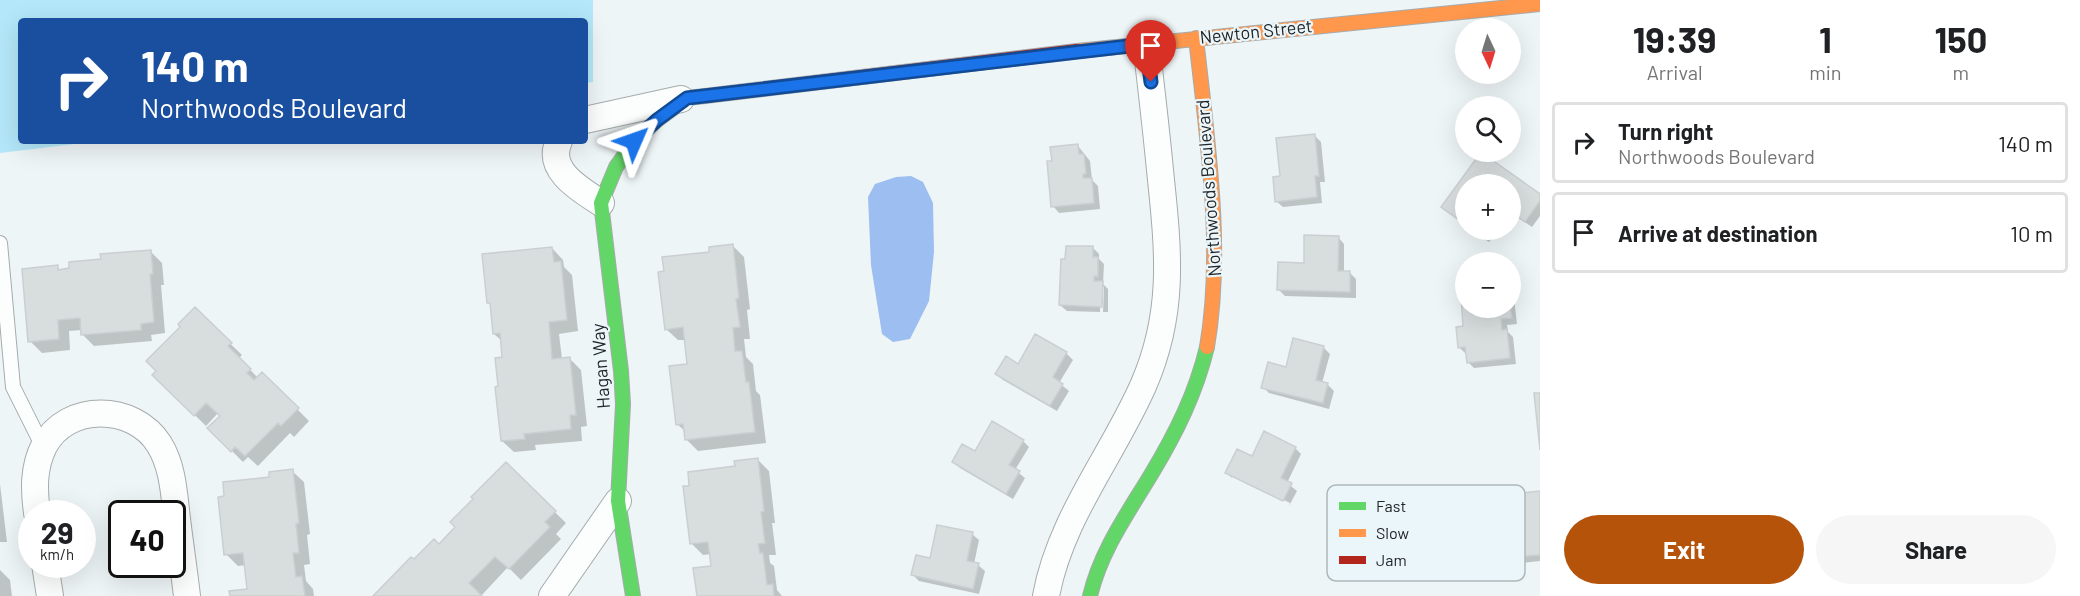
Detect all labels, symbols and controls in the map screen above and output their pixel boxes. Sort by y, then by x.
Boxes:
street label: Newton Street [1199,14,1313,48]
text: 19:39 [1633,17,1716,60]
text: 1 [1819,17,1832,60]
text: 150 [1934,17,1987,60]
north arrow [1455,18,1521,84]
map controls [1455,18,1521,318]
pin [1125,20,1176,82]
icon: arrive [1134,29,1167,62]
text: 140 m [141,40,249,90]
icon: right [42,42,120,120]
text: Arrival [1647,60,1703,84]
text: min [1809,60,1842,84]
text: m [1953,60,1969,84]
text: Northwoods Boulevard [141,91,407,123]
button: search [1455,96,1521,162]
street label: Northwoods Boulevard [1191,99,1225,277]
position arrow [602,109,666,173]
text: Turn right [1618,118,1713,144]
icon: right [1567,126,1600,159]
text: 140 m [1998,130,2053,156]
text: Northwoods Boulevard [1618,144,1815,168]
button: + [1455,174,1521,240]
icon: arrive [1567,216,1600,249]
text: Arrive at destination [1618,220,1817,246]
text: 10 m [2010,220,2053,246]
button: − [1455,252,1521,318]
street label: Hagan Way [586,323,614,409]
legend [1327,485,1525,581]
text: Fast [1376,496,1406,515]
speed limit sign: 40 [108,500,186,578]
text: 29 [41,514,73,550]
button: Exit [1564,515,1804,584]
button: Share [1816,515,2056,584]
text: Slow [1376,523,1409,542]
text: km/h [40,545,74,563]
text: Jam [1376,550,1407,569]

